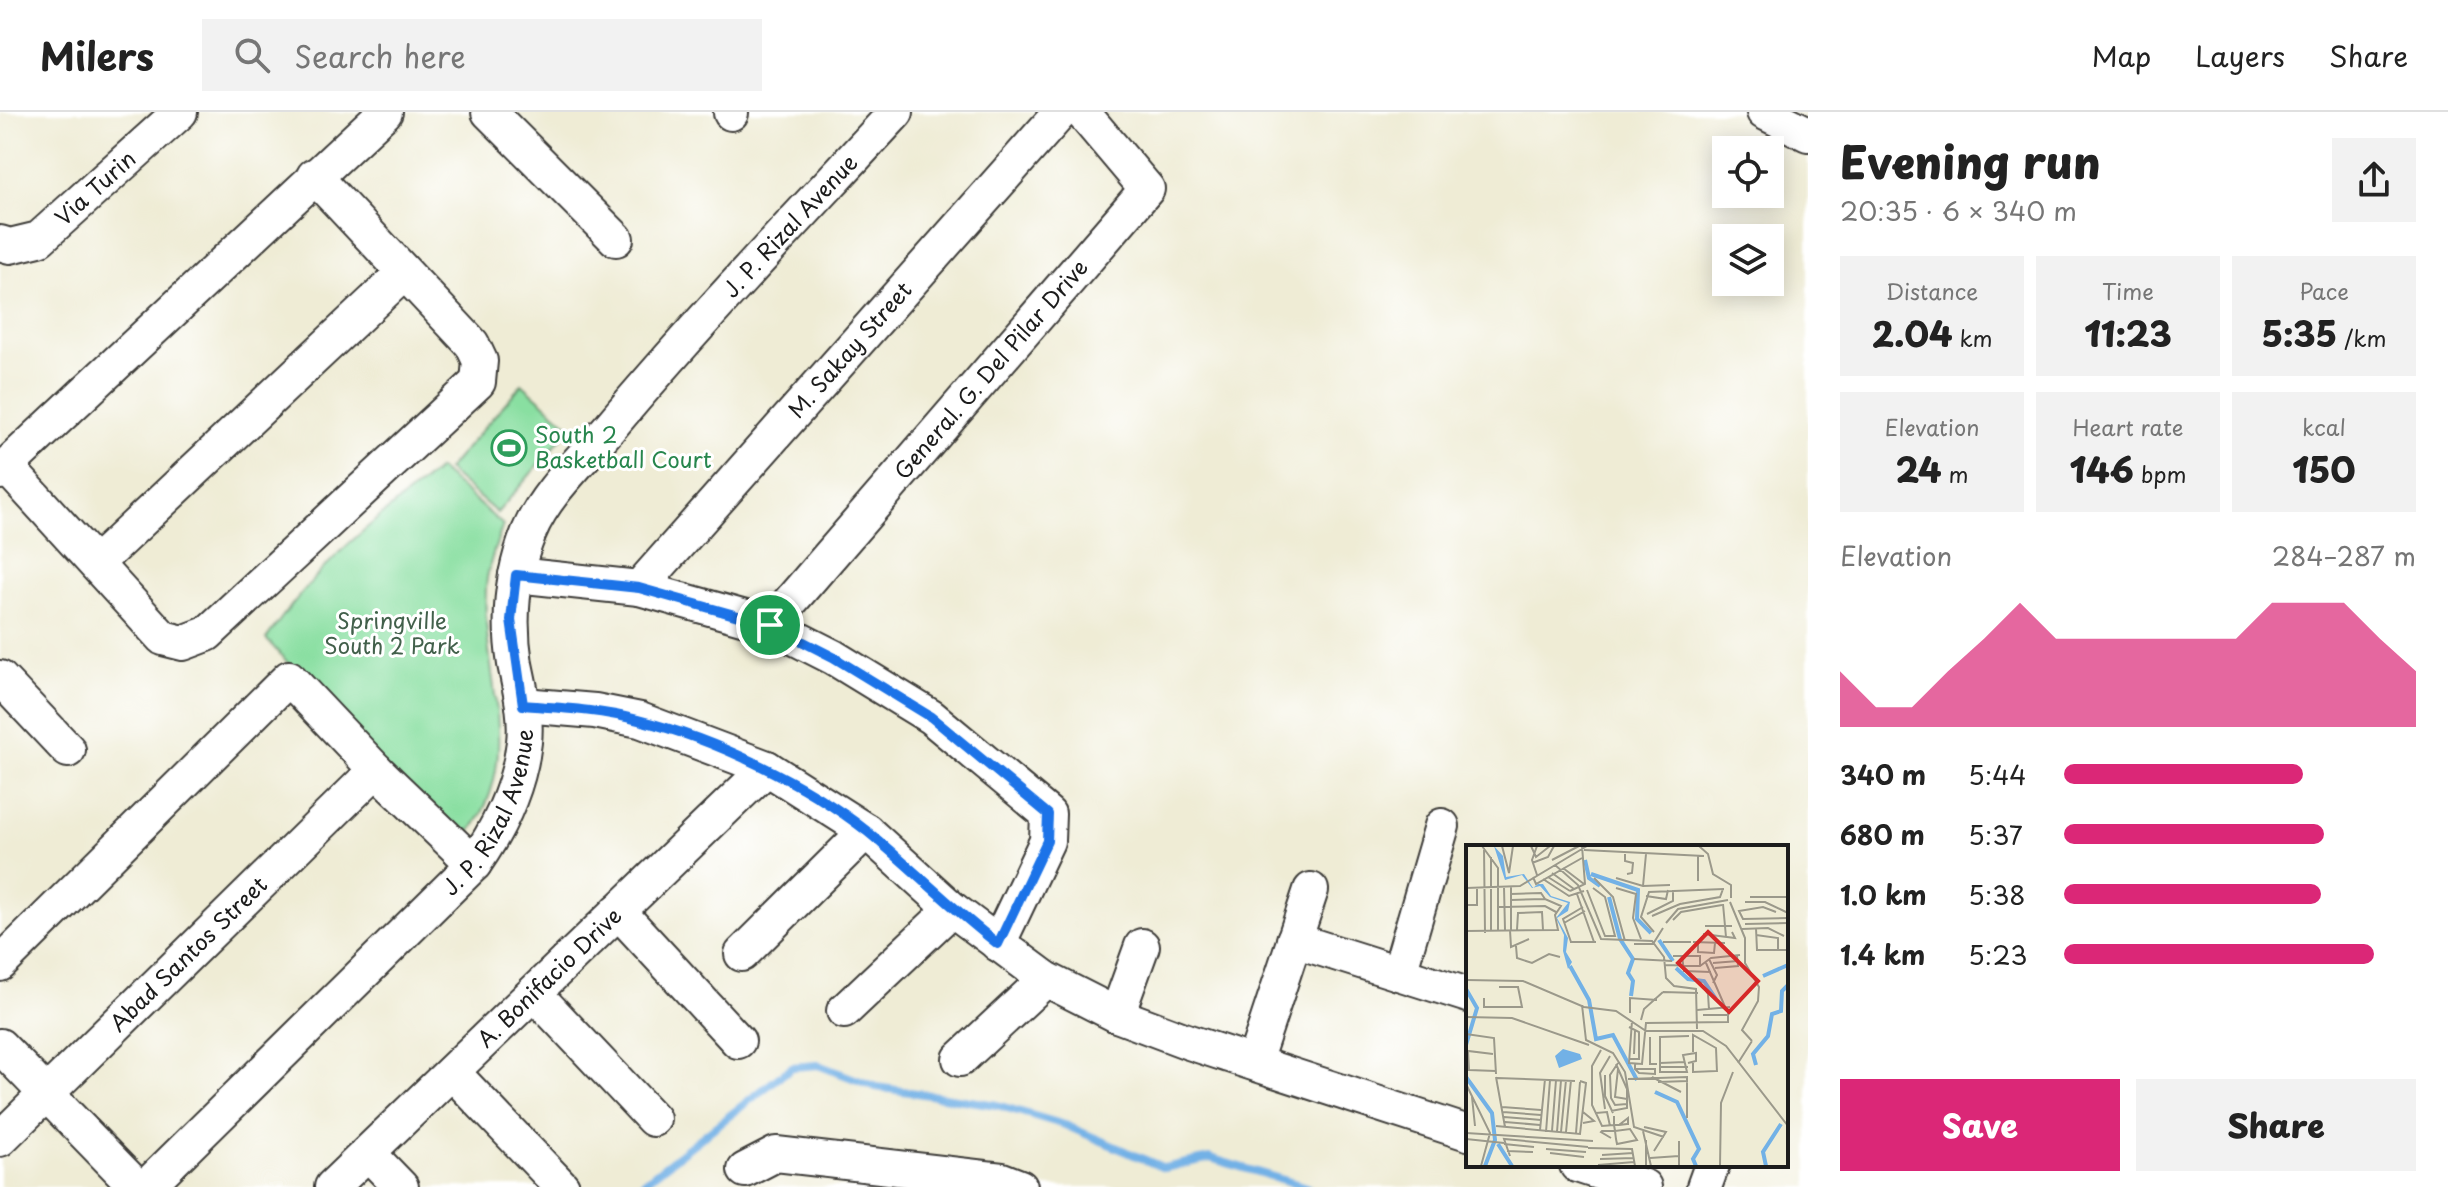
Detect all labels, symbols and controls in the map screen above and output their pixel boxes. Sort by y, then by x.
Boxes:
search box [202,19,762,91]
text: Milers [40,27,154,84]
icon: search [230,33,274,77]
text: Search here [294,33,466,78]
text: Map [2091,34,2151,77]
text: Layers [2195,34,2285,77]
text: Share [2329,34,2408,77]
text: Evening run [1840,128,2101,194]
map controls [1712,136,1784,296]
button: locate [1712,136,1784,208]
button: share [2332,138,2416,222]
street label: Via Turin [46,142,142,233]
street label: J. P. Rizal Avenue [714,146,864,304]
text: 20:35 · 6 × 340 m [1840,191,2077,230]
button: layers [1712,224,1784,296]
street label: General. G. Del Pilar Drive [885,251,1095,486]
street label: M. Sakay Street [779,274,918,425]
text: Distance [1886,274,1978,307]
text: Time [2102,274,2154,307]
text: Pace [2299,274,2349,307]
text: 2.04 [1871,307,1952,359]
text: 11:23 [2084,307,2172,359]
text: 5:35 [2262,307,2337,359]
text: km [1952,321,1993,354]
text: /km [2337,321,2386,354]
text: Elevation [1885,410,1979,443]
text: Heart rate [2072,410,2184,443]
text: kcal [2302,410,2346,443]
place label: South 2 Basketball Court [535,417,712,475]
sports icon: South 2 Basketball Court [490,429,528,467]
text: 24 [1895,443,1941,495]
text: 146 [2069,443,2134,495]
text: 150 [2292,443,2356,495]
text: m [1941,457,1969,490]
text: bpm [2134,457,2187,490]
text: Elevation [1840,536,1952,575]
text: 284–287 m [2272,536,2416,575]
pin [736,591,804,659]
park label: Springville South 2 Park [324,603,460,661]
icon: arrive [748,603,792,647]
street label: J. P. Rizal Avenue [434,728,540,902]
text: 340 m [1840,755,1926,794]
text: 5:44 [1968,755,2027,794]
text: 680 m [1840,815,1925,854]
text: 5:37 [1968,815,2023,854]
inset map [1466,845,1788,1167]
street label: Abad Santos Street [101,868,274,1038]
text: 1.0 km [1840,875,1927,914]
text: 5:38 [1968,875,2026,914]
street label: A. Bonifacio Drive [469,899,628,1054]
text: 1.4 km [1840,935,1925,974]
text: 5:23 [1968,935,2027,974]
button: Save [1840,1079,2120,1171]
button: Share [2136,1079,2416,1171]

